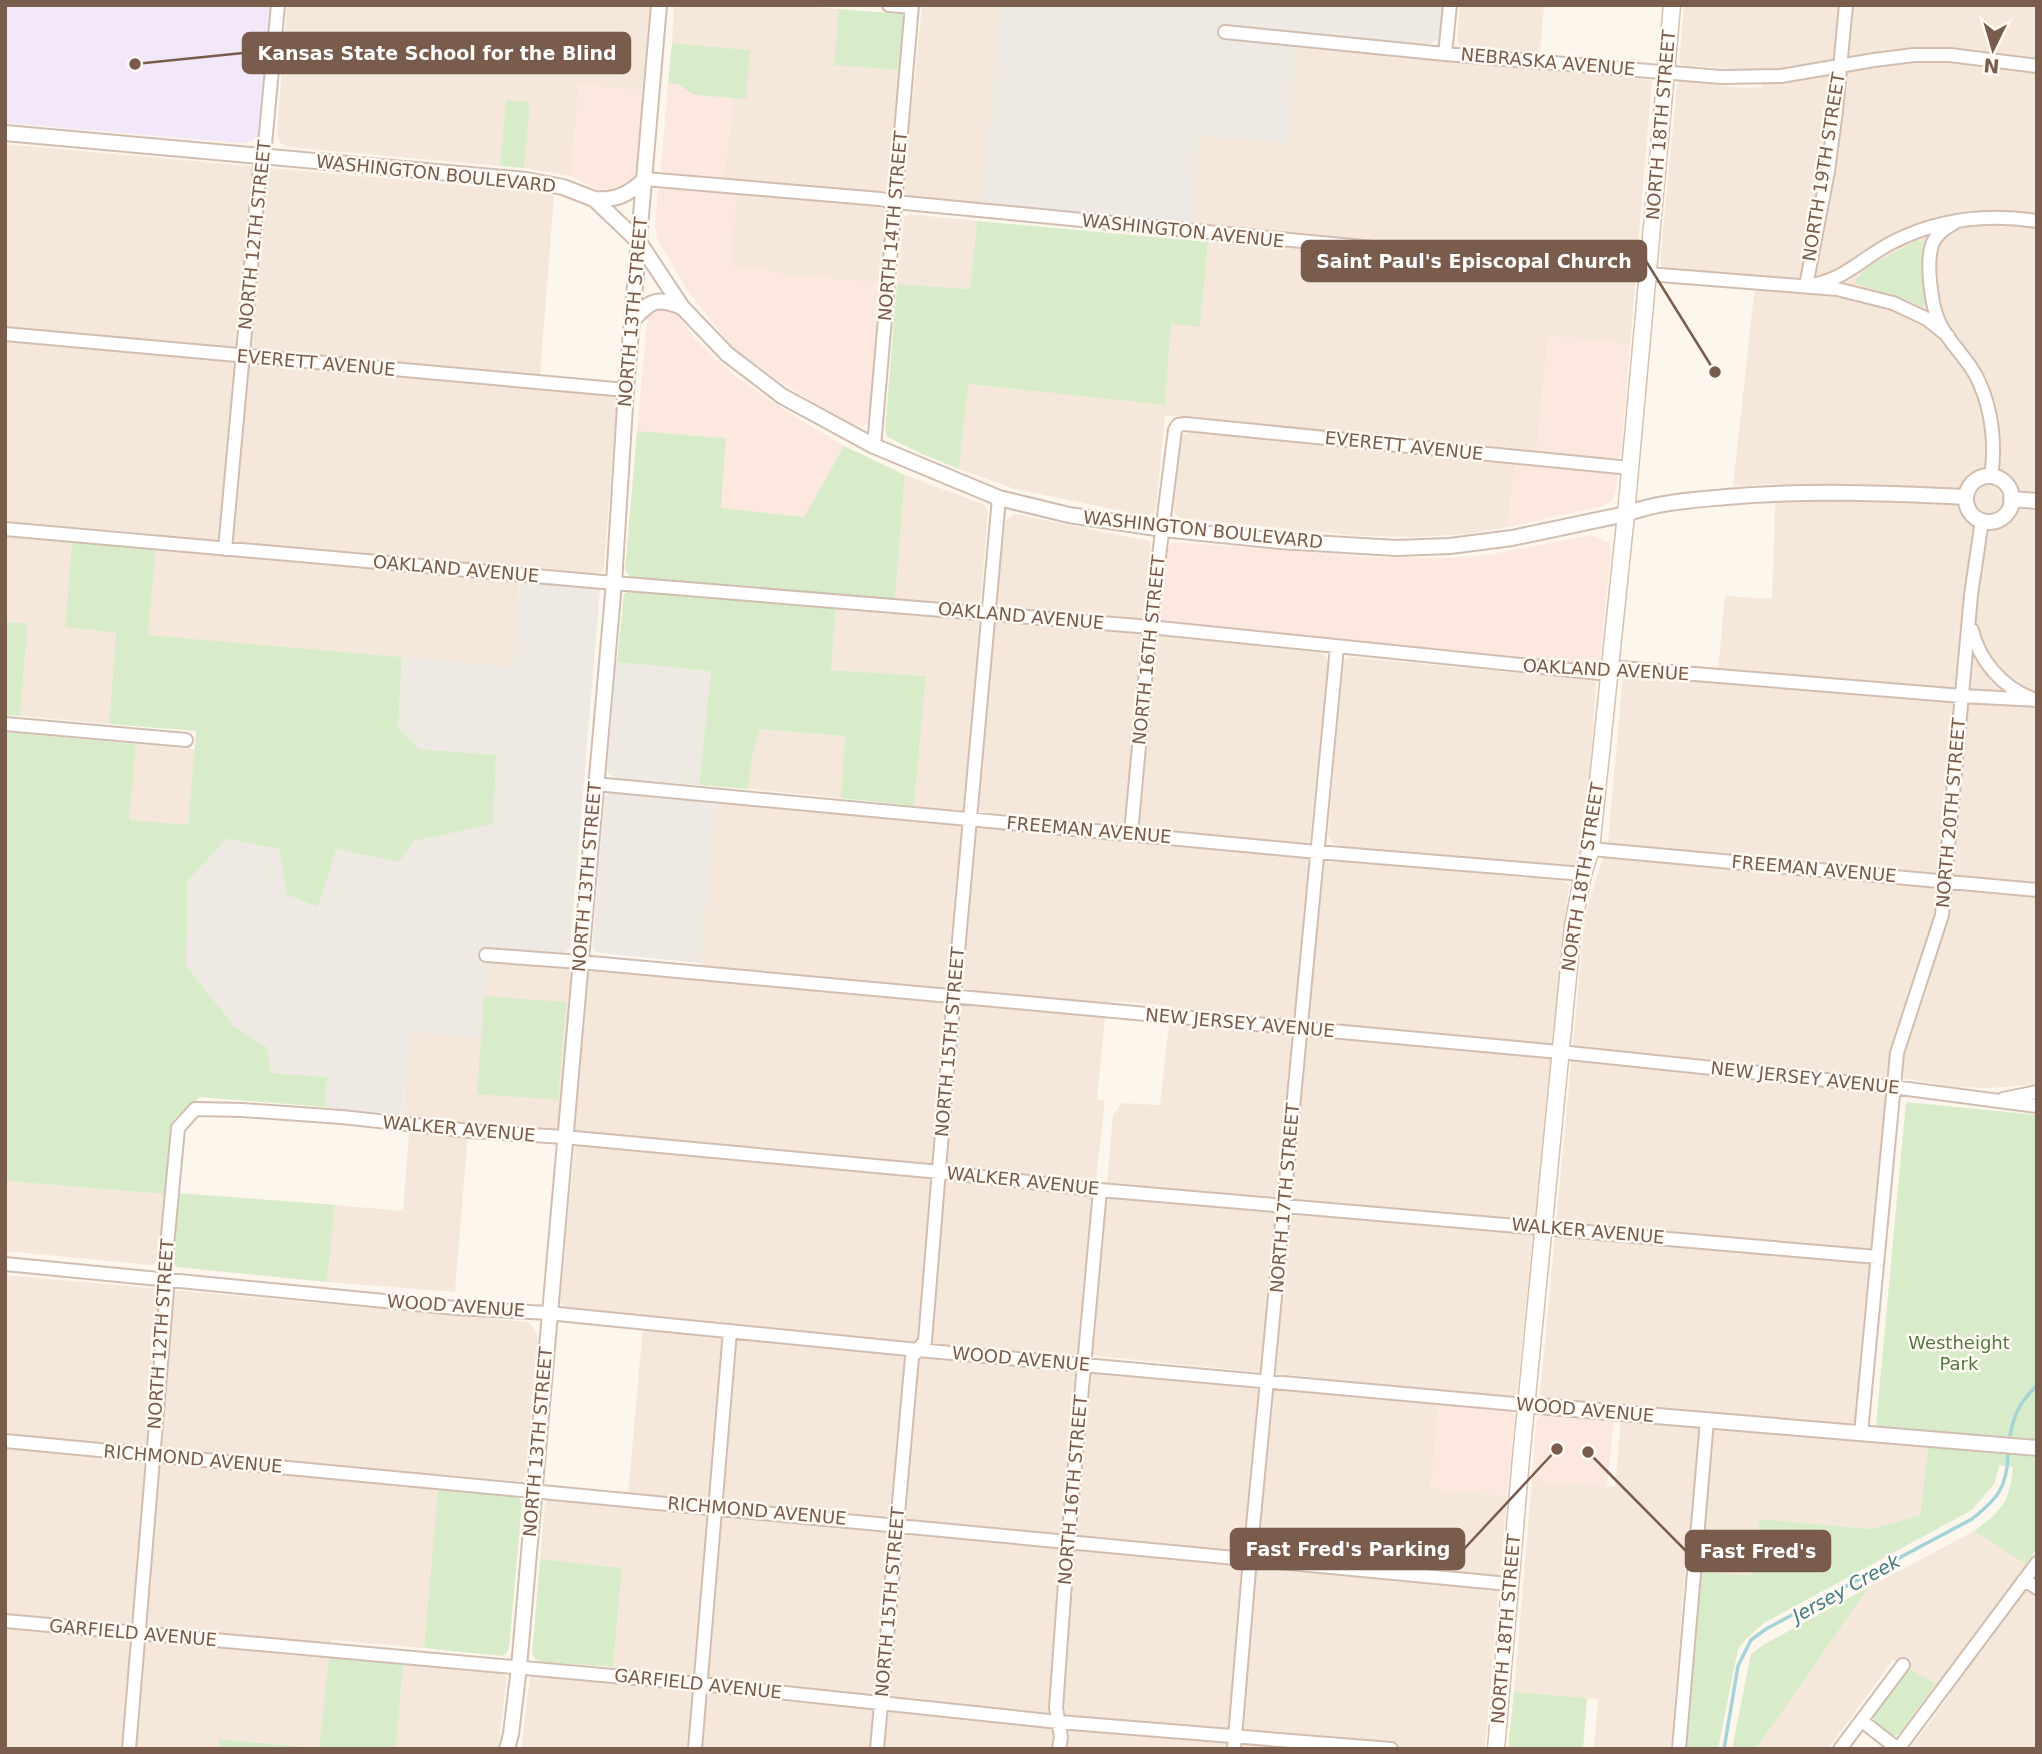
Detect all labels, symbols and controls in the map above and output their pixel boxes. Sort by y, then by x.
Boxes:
north arrow [1958,14,2028,84]
street label: NORTH 18TH STREET [1642,28,1679,221]
callout: Kansas State School for the Blind [243,33,630,73]
text: Kansas State School for the Blind [257,42,617,64]
street label: NEBRASKA AVENUE [1460,43,1636,80]
text: N [1983,54,2000,78]
street label: NORTH 19TH STREET [1798,70,1849,263]
street label: NORTH 14TH STREET [874,129,911,322]
street label: NORTH 12TH STREET [234,138,275,331]
street label: WASHINGTON BOULEVARD [315,150,557,197]
street label: WASHINGTON AVENUE [1081,209,1285,252]
street label: NORTH 13TH STREET [614,215,651,408]
callout: Saint Paul's Episcopal Church [1302,241,1646,281]
text: Saint Paul's Episcopal Church [1316,250,1632,272]
street label: EVERETT AVENUE [236,345,396,380]
street label: EVERETT AVENUE [1324,427,1484,464]
street label: WASHINGTON BOULEVARD [1082,506,1324,553]
street label: OAKLAND AVENUE [372,551,540,586]
street label: NORTH 16TH STREET [1128,553,1169,746]
street label: OAKLAND AVENUE [937,598,1105,633]
street label: OAKLAND AVENUE [1522,655,1690,684]
street label: NORTH 20TH STREET [1932,716,1969,909]
street label: NORTH 13TH STREET [568,780,605,973]
street label: NORTH 18TH STREET [1557,780,1608,973]
street label: FREEMAN AVENUE [1006,812,1172,847]
street label: FREEMAN AVENUE [1731,851,1897,886]
street label: NORTH 15TH STREET [931,945,968,1138]
street label: NEW JERSEY AVENUE [1145,1004,1336,1041]
street label: NEW JERSEY AVENUE [1710,1057,1901,1098]
street label: NORTH 17TH STREET [1266,1101,1303,1294]
street label: WALKER AVENUE [382,1111,536,1146]
street label: WALKER AVENUE [946,1162,1100,1199]
street label: WALKER AVENUE [1511,1213,1665,1248]
street label: NORTH 12TH STREET [143,1237,178,1430]
street label: WOOD AVENUE [386,1290,526,1321]
park label: Westheight Park [1908,1332,2010,1374]
street label: WOOD AVENUE [951,1342,1091,1375]
street label: NORTH 13TH STREET [519,1345,556,1538]
street label: NORTH 16TH STREET [1054,1393,1091,1586]
street label: WOOD AVENUE [1515,1393,1655,1426]
street label: RICHMOND AVENUE [103,1440,283,1477]
street label: RICHMOND AVENUE [667,1492,847,1529]
street label: NORTH 15TH STREET [871,1505,908,1698]
callout: Fast Fred's Parking [1231,1529,1464,1569]
callout: Fast Fred's [1686,1531,1830,1571]
street label: NORTH 18TH STREET [1487,1532,1524,1725]
text: Fast Fred's Parking [1246,1538,1450,1560]
text: Fast Fred's [1700,1540,1816,1562]
water label: Jersey Creek [1785,1549,1904,1629]
street label: GARFIELD AVENUE [48,1615,218,1650]
street label: GARFIELD AVENUE [613,1664,783,1703]

